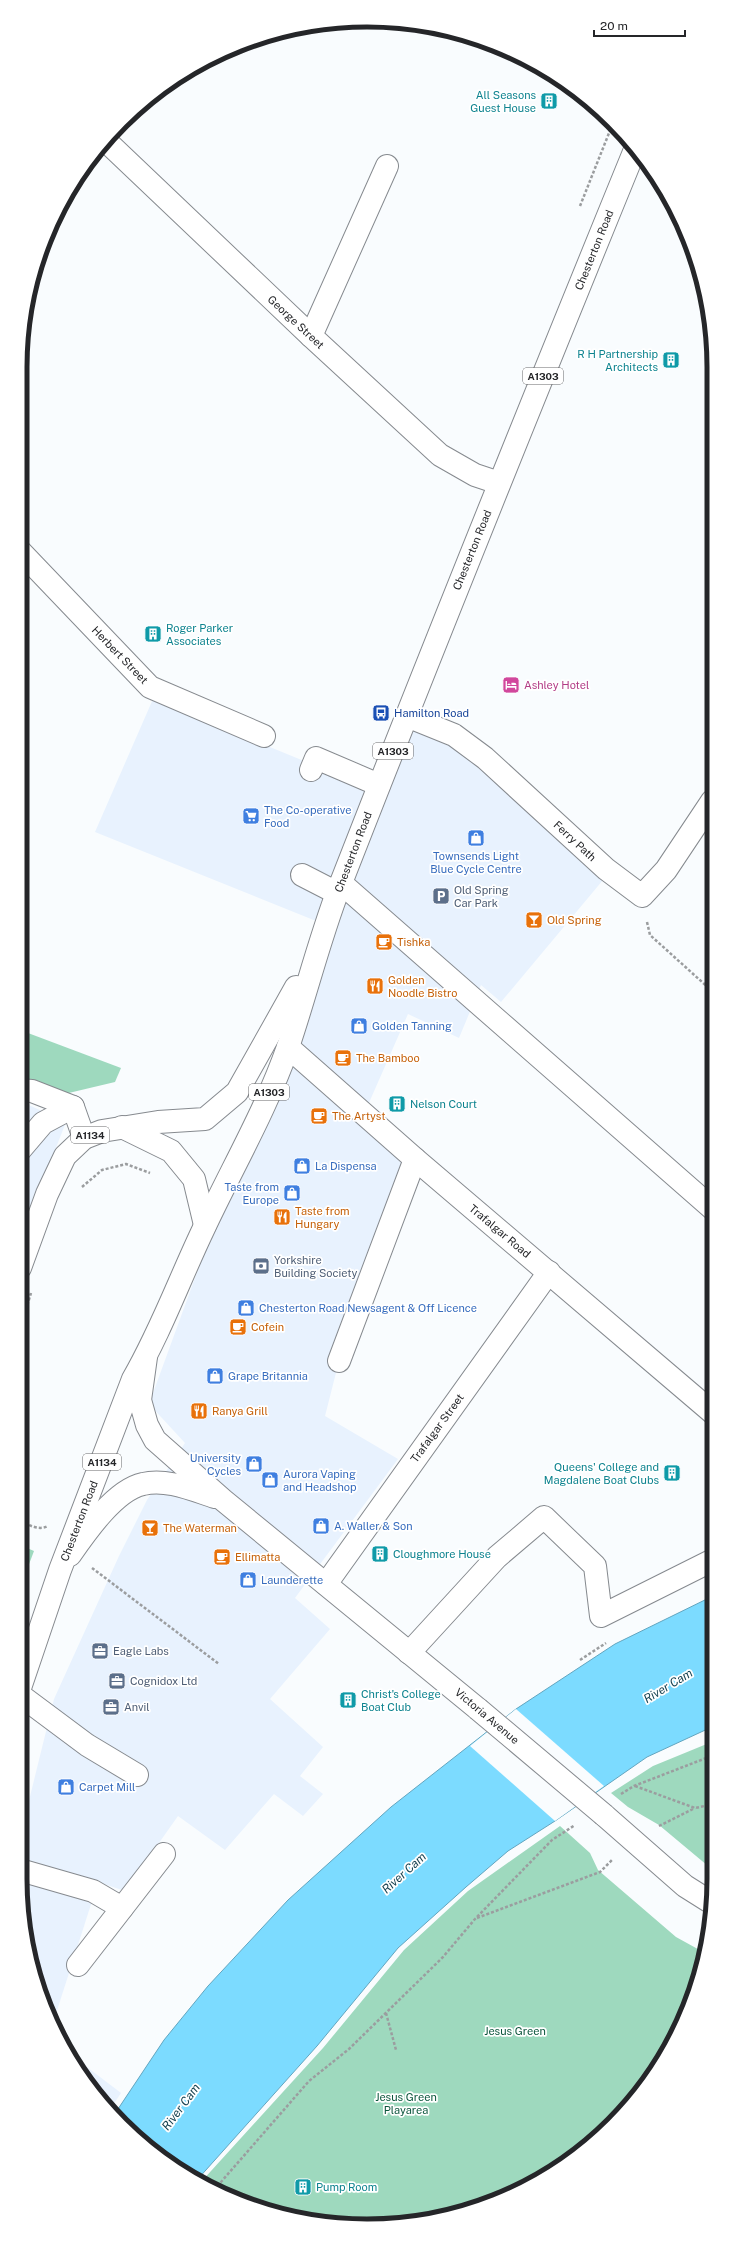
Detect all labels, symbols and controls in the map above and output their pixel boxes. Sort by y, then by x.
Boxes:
scale bar [594,12,685,38]
text: 20 m [600,19,628,33]
place label: All Seasons Guest House [470,89,536,114]
building icon: All Seasons Guest House [539,91,559,111]
street label: Chesterton Road [572,208,616,292]
street label: George Street [265,293,327,351]
place label: R H Partnership Architects [577,348,658,373]
building icon: R H Partnership Architects [661,350,681,370]
road number: A1303 [523,368,563,384]
street label: Chesterton Road [450,508,494,592]
place label: Roger Parker Associates [166,622,233,647]
street label: Herbert Street [90,624,150,686]
building icon: Roger Parker Associates [143,624,163,644]
hotel icon: Ashley Hotel [501,675,521,695]
place label: Ashley Hotel [524,679,589,691]
bus stop icon: Hamilton Road [371,703,391,723]
place label: Hamilton Road [394,707,469,719]
road number: A1303 [373,743,413,759]
place label: The Co-operative Food [264,804,351,829]
supermarket icon: The Co-operative Food [241,806,261,826]
street label: Chesterton Road [332,810,374,894]
street label: Ferry Path [551,818,599,864]
shop icon: Townsends Light Blue Cycle Centre [466,828,486,848]
place label: Townsends Light Blue Cycle Centre [430,850,522,875]
place label: Old Spring Car Park [454,884,509,909]
parking icon: Old Spring Car Park [431,886,451,906]
bar icon: Old Spring [524,910,544,930]
place label: Old Spring [547,914,602,926]
cafe icon: Tishka [374,932,394,952]
place label: Tishka [397,936,430,948]
place label: Golden Noodle Bistro [388,974,457,999]
restaurant icon: Golden Noodle Bistro [365,976,385,996]
shop icon: Golden Tanning [349,1016,369,1036]
place label: Golden Tanning [372,1020,452,1032]
cafe icon: The Bamboo [333,1048,353,1068]
place label: The Bamboo [356,1052,420,1064]
road number: A1303 [249,1084,289,1100]
building icon: Nelson Court [387,1094,407,1114]
place label: Nelson Court [410,1098,477,1110]
cafe icon: The Artyst [309,1106,329,1126]
place label: The Artyst [332,1110,385,1122]
road number: A1134 [71,1127,109,1143]
shop icon: La Dispensa [292,1156,312,1176]
place label: La Dispensa [315,1160,377,1172]
place label: Taste from Europe [224,1181,279,1206]
shop icon: Taste from Europe [282,1183,302,1203]
street label: Trafalgar Road [467,1202,533,1260]
place label: Taste from Hungary [295,1205,350,1230]
restaurant icon: Taste from Hungary [272,1207,292,1227]
place label: Yorkshire Building Society [274,1254,357,1279]
bank icon: Yorkshire Building Society [251,1256,271,1276]
shop icon: Chesterton Road Newsagent & Off Licence [236,1298,256,1318]
place label: Chesterton Road Newsagent & Off Licence [259,1302,477,1314]
cafe icon: Cofein [228,1317,248,1337]
place label: Cofein [251,1321,284,1333]
shop icon: Grape Britannia [205,1366,225,1386]
place label: Grape Britannia [228,1370,308,1382]
street label: Trafalgar Street [408,1391,466,1465]
restaurant icon: Ranya Grill [189,1401,209,1421]
place label: Ranya Grill [212,1405,268,1417]
place label: University Cycles [190,1452,241,1477]
road number: A1134 [83,1454,121,1470]
shop icon: University Cycles [244,1454,264,1474]
place label: Queens' College and Magdalene Boat Clubs [544,1461,659,1486]
building icon: Queens' College and Magdalene Boat Clubs [662,1463,682,1483]
place label: Aurora Vaping and Headshop [283,1468,357,1493]
shop icon: Aurora Vaping and Headshop [260,1470,280,1490]
street label: Chesterton Road [58,1479,100,1563]
shop icon: A. Waller & Son [311,1516,331,1536]
bar icon: The Waterman [140,1518,160,1538]
place label: A. Waller & Son [334,1520,413,1532]
place label: The Waterman [163,1522,237,1534]
building icon: Cloughmore House [370,1544,390,1564]
cafe icon: Ellimatta [212,1547,232,1567]
place label: Cloughmore House [393,1548,491,1560]
place label: Ellimatta [235,1551,280,1563]
shop icon: Launderette [238,1570,258,1590]
place label: Launderette [261,1574,323,1586]
office icon: Eagle Labs [90,1641,110,1661]
place label: Eagle Labs [113,1645,169,1657]
water label: River Cam [641,1666,695,1706]
office icon: Cognidox Ltd [107,1671,127,1691]
place label: Cognidox Ltd [130,1675,197,1687]
street label: Victoria Avenue [453,1686,521,1746]
place label: Christ's College Boat Club [361,1688,441,1713]
building icon: Christ's College Boat Club [338,1690,358,1710]
office icon: Anvil [101,1697,121,1717]
place label: Anvil [124,1701,150,1713]
shop icon: Carpet Mill [56,1777,76,1797]
place label: Carpet Mill [79,1781,135,1793]
water label: River Cam [379,1850,429,1896]
park label: Jesus Green [484,2025,546,2037]
water label: River Cam [159,2081,203,2133]
park label: Jesus Green Playarea [375,2091,437,2116]
building icon: Pump Room [293,2177,313,2197]
place label: Pump Room [316,2181,377,2193]

